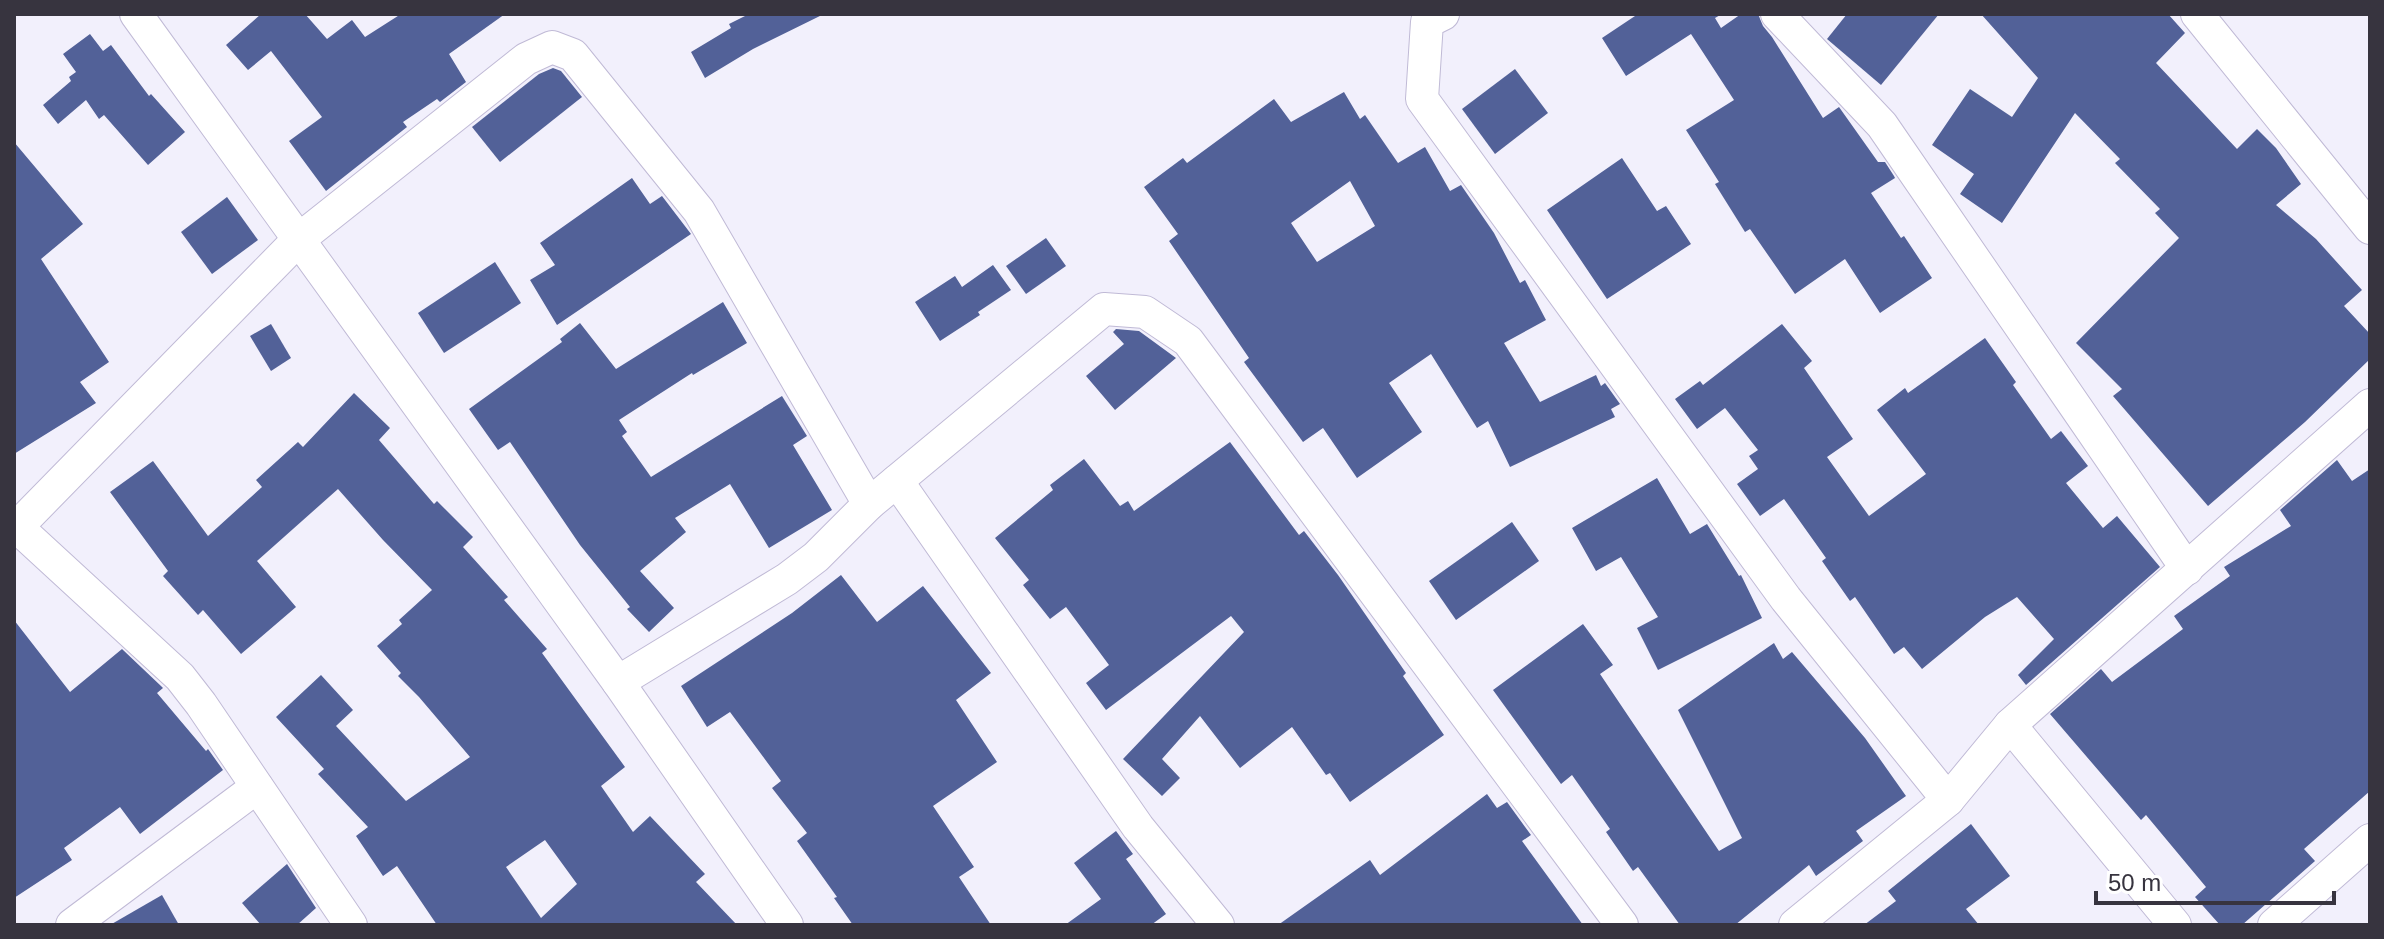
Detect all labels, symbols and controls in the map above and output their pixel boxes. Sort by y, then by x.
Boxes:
scale bar [2096,855,2334,905]
text: 50 m [2108,869,2161,896]

